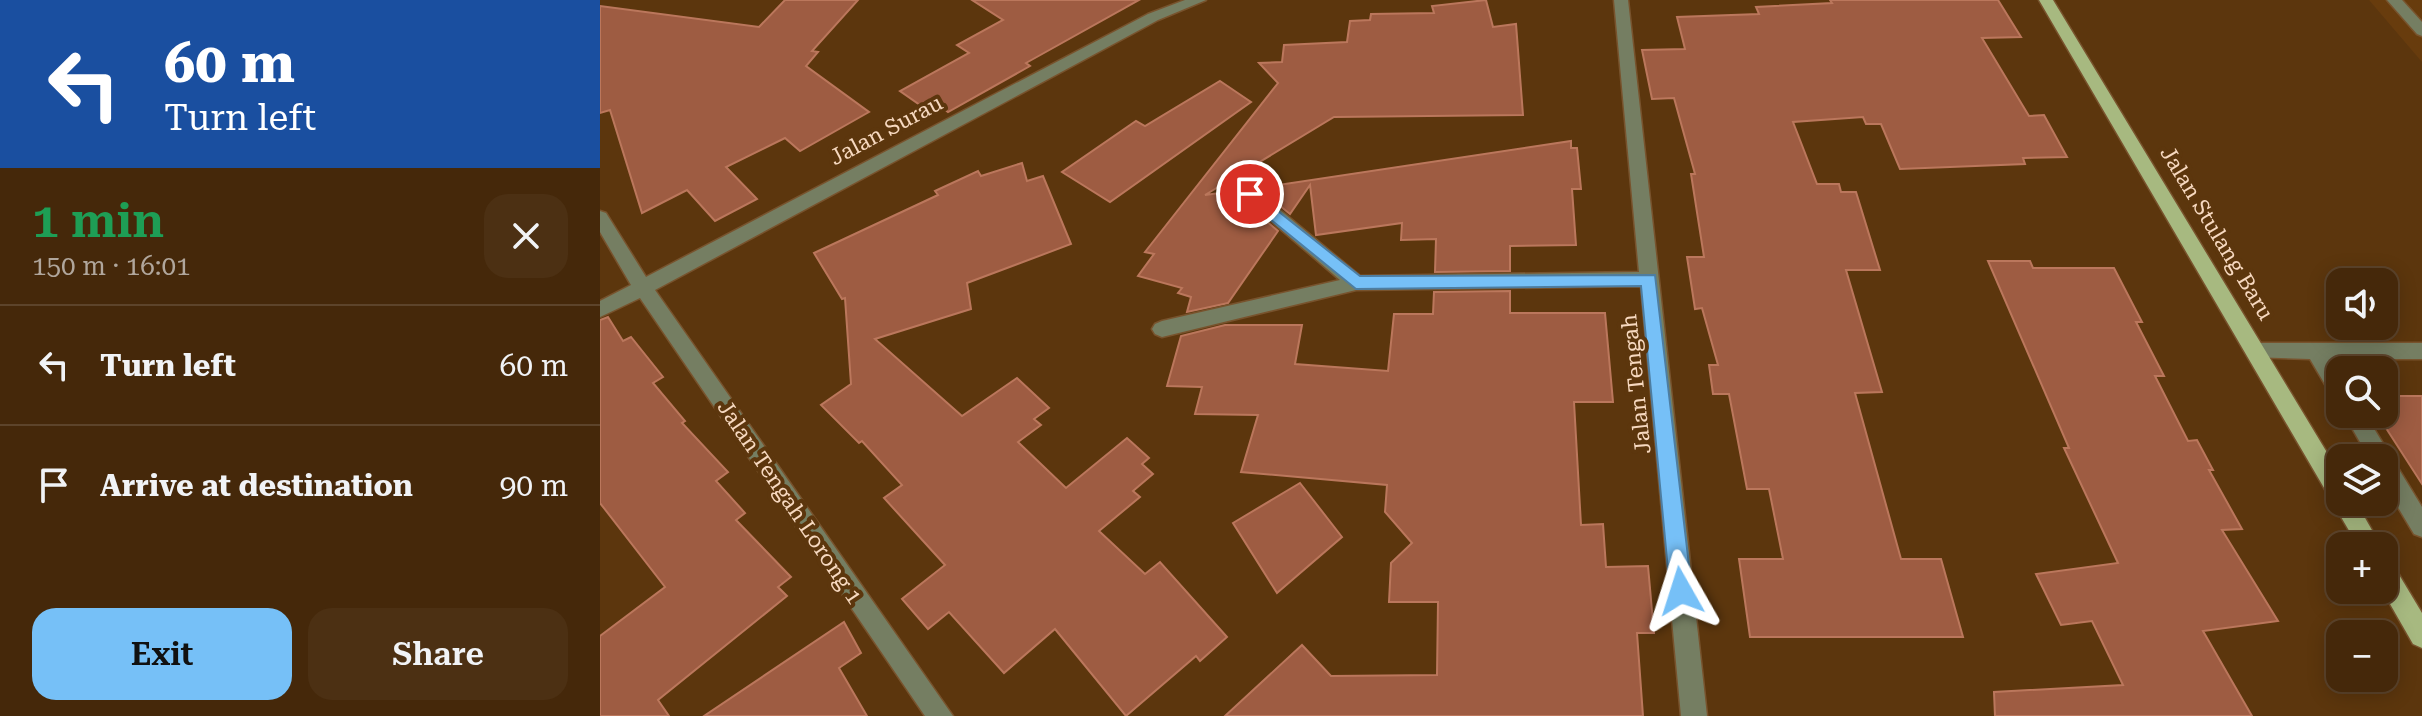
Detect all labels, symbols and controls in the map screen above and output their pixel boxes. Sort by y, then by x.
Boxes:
text: 60 m [164,30,295,96]
icon: left [32,32,136,136]
street label: Jalan Surau [825,90,947,170]
text: Turn left [164,97,316,139]
street label: Jalan Stulang Baru [2155,142,2279,325]
pin [1216,160,1284,228]
icon: arrive [1228,172,1272,216]
text: 1 min [32,193,164,249]
button: close [484,194,568,278]
text: 150 m · 16:01 [32,251,191,281]
map controls [2326,268,2398,692]
button: sound [2326,268,2398,340]
street label: Jalan Tengah [1616,313,1656,455]
icon: left [32,343,76,387]
text: Turn left [100,348,236,383]
text: 60 m [499,348,568,383]
button: search [2326,356,2398,428]
street label: Jalan Tengah Lorong 1 [713,396,867,608]
button: layers [2326,444,2398,516]
icon: arrive [32,463,76,507]
text: Arrive at destination [100,468,413,503]
text: 90 m [499,468,568,503]
button: + [2326,532,2398,604]
position arrow [1639,549,1723,633]
button: Exit [32,608,292,700]
button: Share [308,608,568,700]
button: − [2326,620,2398,692]

